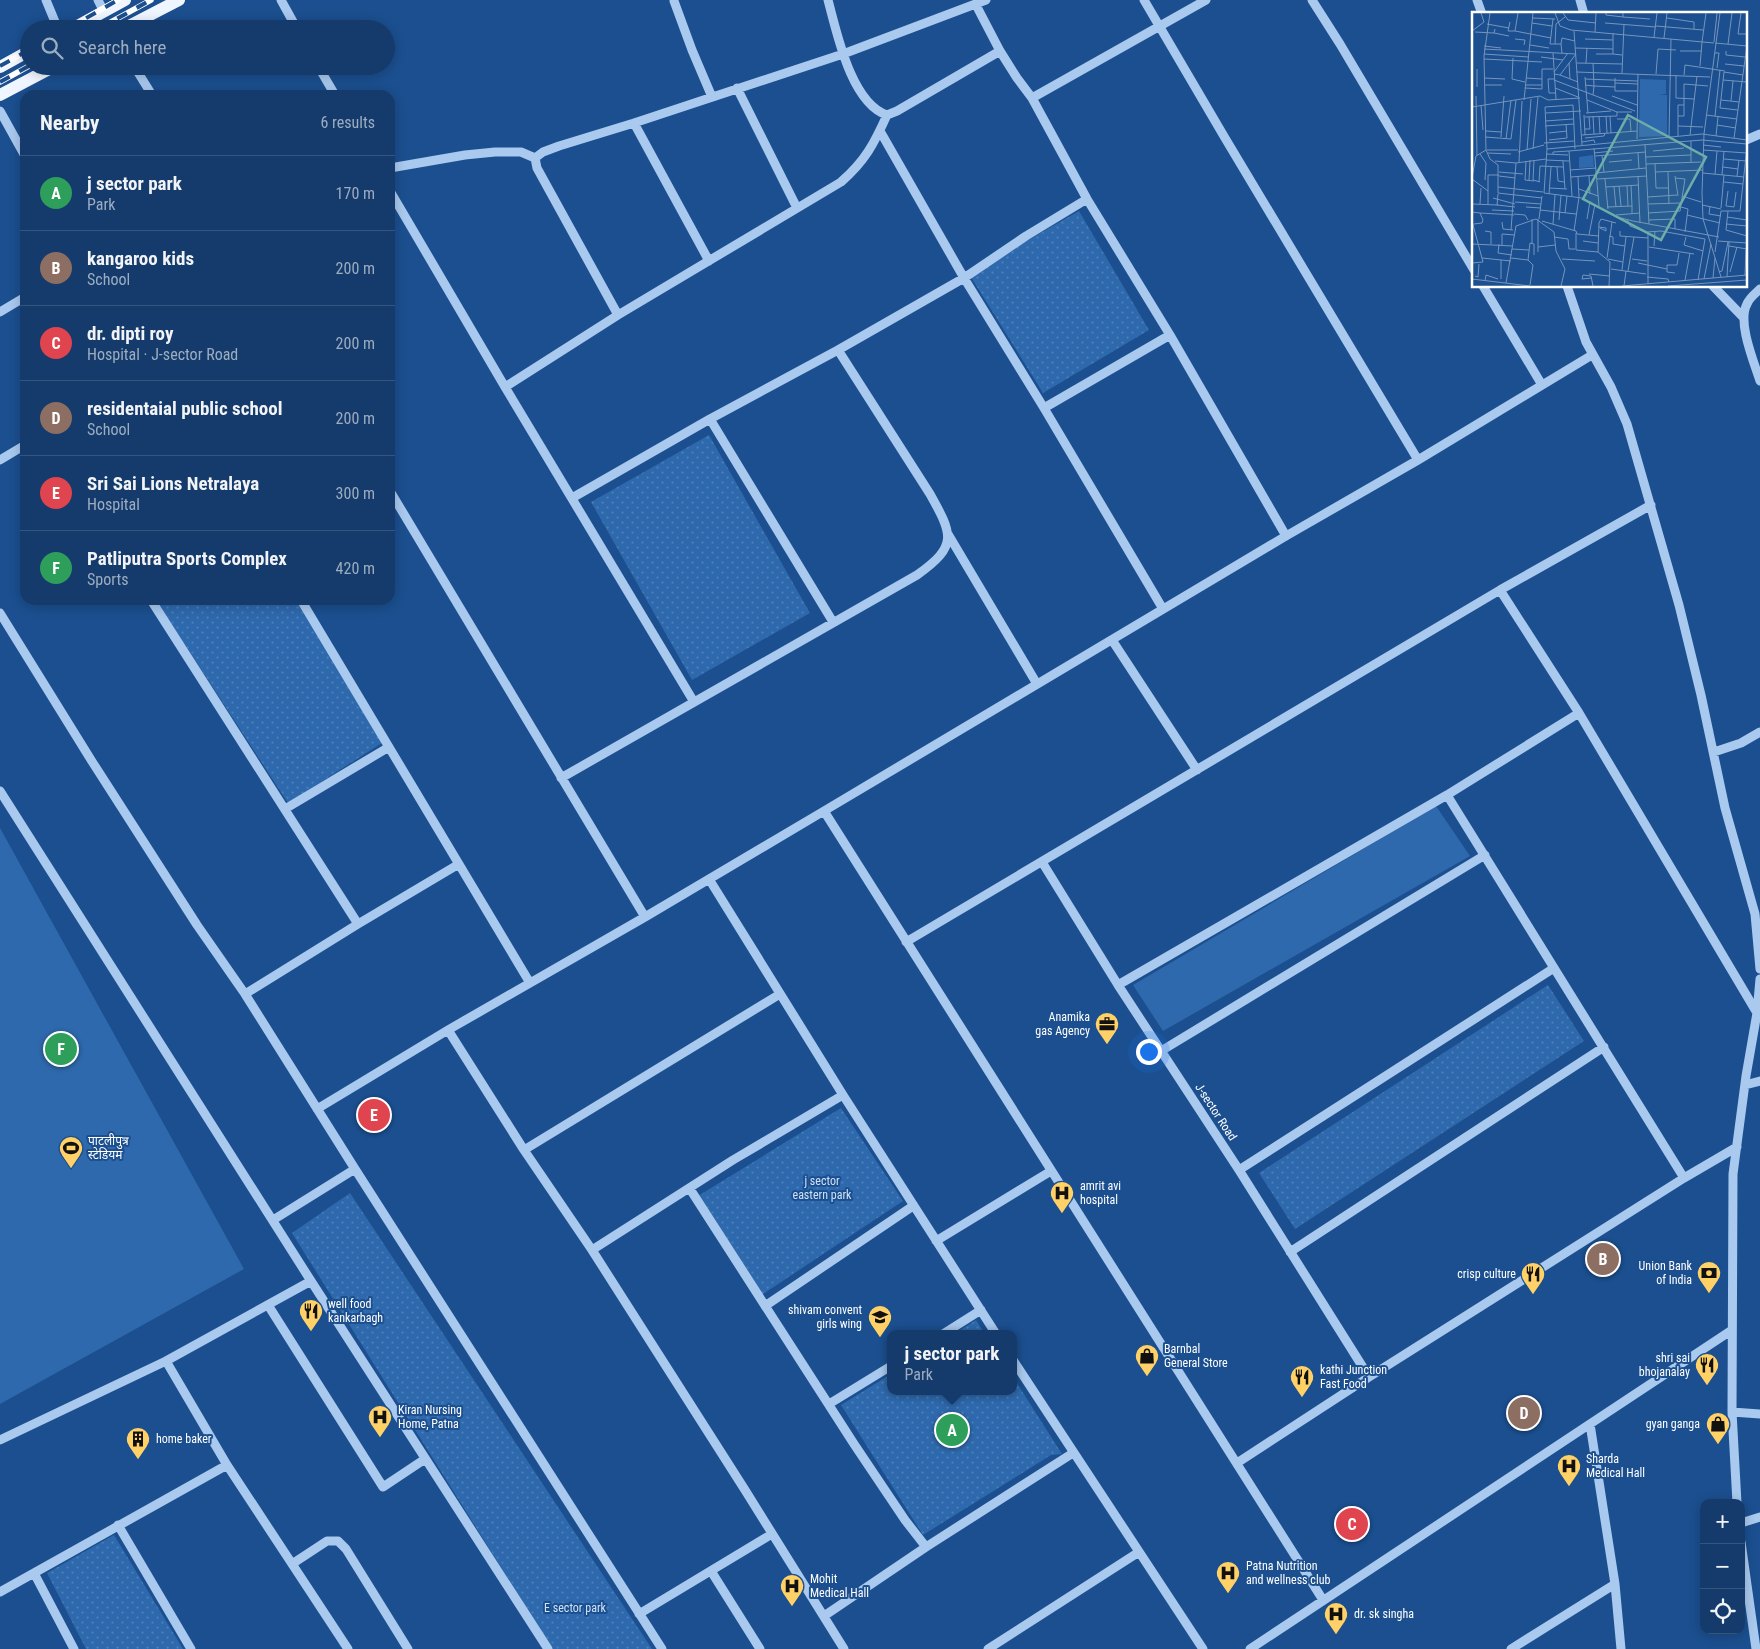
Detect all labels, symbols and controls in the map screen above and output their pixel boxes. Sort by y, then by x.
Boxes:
inset map [1472,12,1748,288]
search box [20,20,395,75]
icon: search [38,34,66,62]
text: Search here [78,36,166,59]
text: Nearby [40,111,99,135]
text: 6 results [320,113,375,132]
text: j sector park [87,172,182,195]
text: A [51,184,61,203]
text: 170 m [336,184,375,203]
text: Park [87,195,116,214]
text: kangaroo kids [87,247,194,270]
text: B [52,259,60,278]
text: 200 m [336,259,375,278]
text: School [87,270,130,289]
text: dr. dipti roy [87,322,173,345]
text: C [51,334,61,353]
text: 200 m [336,334,375,353]
text: Hospital · J-sector Road [87,345,238,364]
text: residentaial public school [87,397,282,420]
text: D [51,409,61,428]
text: 200 m [336,409,375,428]
text: School [87,420,130,439]
text: Sri Sai Lions Netralaya [87,472,259,495]
text: E [52,484,60,503]
text: 300 m [336,484,375,503]
text: Hospital [87,495,140,514]
text: Patliputra Sports Complex [87,547,287,570]
text: F [52,559,60,578]
text: 420 m [336,559,375,578]
text: Sports [87,570,129,589]
place label: Anamika gas Agency [1035,1010,1090,1038]
office icon: Anamika gas Agency [1094,1011,1120,1045]
pin: F [45,1030,77,1068]
your location [1136,1039,1162,1065]
street label: J-sector Road [1192,1081,1240,1143]
pin: E [358,1096,390,1134]
place label: पाटलीपुत्र स्टेडियम [88,1133,129,1162]
sports icon: पाटलीपुत्र स्टेडियम [58,1135,84,1169]
park label: j sector eastern park [793,1174,852,1202]
place label: amrit avi hospital [1080,1179,1121,1207]
hospital icon: amrit avi hospital [1049,1180,1075,1214]
pin: B [1587,1240,1619,1278]
place label: Union Bank of India [1639,1259,1693,1287]
bank icon: Union Bank of India [1696,1260,1722,1294]
restaurant icon: crisp culture [1520,1261,1546,1295]
place label: crisp culture [1457,1267,1516,1281]
place label: well food kankarbagh [328,1297,383,1325]
restaurant icon: well food kankarbagh [298,1298,324,1332]
place label: shivam convent girls wing [788,1303,862,1331]
school or university icon: shivam convent girls wing [867,1304,893,1338]
popup [887,1330,1017,1395]
text: j sector park [905,1342,999,1365]
place label: Barnbal General Store [1164,1342,1228,1370]
shop icon: Barnbal General Store [1134,1343,1160,1377]
place label: shri sai bhojanalay [1639,1351,1690,1379]
restaurant icon: shri sai bhojanalay [1694,1352,1720,1386]
place label: kathi Junction Fast Food [1320,1363,1387,1391]
restaurant icon: kathi Junction Fast Food [1289,1364,1315,1398]
text: Park [905,1365,933,1384]
pin: D [1508,1394,1540,1432]
place label: Kiran Nursing Home, Patna [398,1403,462,1431]
hospital icon: Kiran Nursing Home, Patna [367,1404,393,1438]
pin: A [936,1411,968,1449]
shop icon: gyan ganga [1705,1411,1731,1445]
place label: gyan ganga [1646,1417,1700,1431]
building icon: home baker [125,1426,151,1460]
place label: home baker [156,1432,212,1446]
place label: Sharda Medical Hall [1586,1452,1645,1480]
hospital icon: Sharda Medical Hall [1556,1453,1582,1487]
map controls [1700,1499,1745,1634]
button: + [1700,1499,1745,1544]
pin: C [1336,1505,1368,1543]
button: − [1700,1544,1745,1589]
place label: Patna Nutrition and wellness club [1246,1559,1330,1587]
hospital icon: Patna Nutrition and wellness club [1215,1560,1241,1594]
place label: Mohit Medical Hall [810,1572,869,1600]
hospital icon: Mohit Medical Hall [779,1573,805,1607]
button: locate [1700,1589,1745,1634]
park label: E sector park [544,1601,607,1615]
hospital icon: dr. sk singha [1323,1601,1349,1635]
place label: dr. sk singha [1354,1607,1414,1621]

